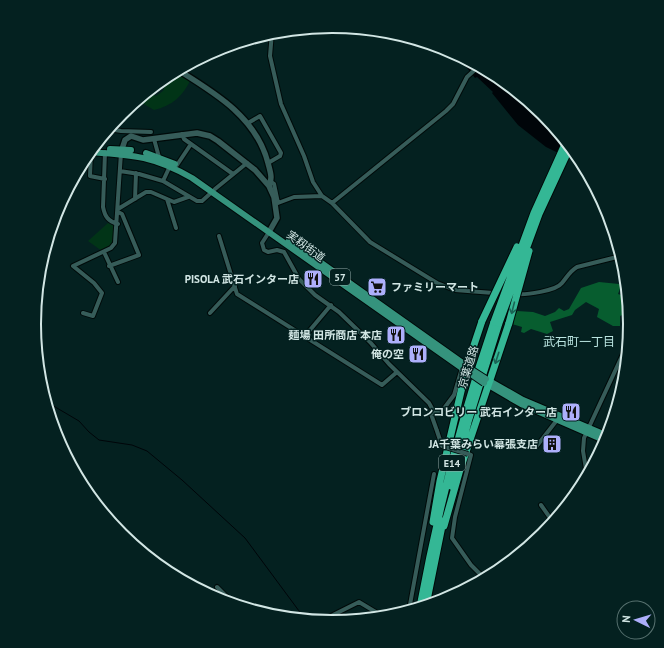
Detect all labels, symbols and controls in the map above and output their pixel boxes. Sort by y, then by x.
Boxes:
street label: 実籾街道 [284,227,328,265]
restaurant icon: PISOLA 武石インター店 [302,268,324,290]
road number: 57 [330,269,350,285]
place label: PISOLA 武石インター店 [185,272,299,286]
supermarket icon: ファミリーマート [366,276,388,298]
place label: ファミリーマート [391,280,479,294]
one-way arrow [509,301,516,314]
restaurant icon: 麺場 田所商店 本店 [385,324,407,346]
place label: 麺場 田所商店 本店 [287,328,382,342]
district label: 武石町一丁目 [543,334,615,349]
restaurant icon: 俺の空 [407,343,429,365]
street label: 京葉道路 [455,344,481,390]
place label: 俺の空 [371,347,404,361]
one-way arrow [493,351,500,364]
restaurant icon: ブロンコビリー 武石インター店 [560,401,582,423]
place label: ブロンコビリー 武石インター店 [400,405,557,419]
building icon: JA千葉みらい幕張支店 [541,433,563,455]
place label: JA千葉みらい幕張支店 [428,437,538,451]
road number: E14 [439,455,465,471]
north arrow [616,600,656,640]
text: N [619,615,633,623]

